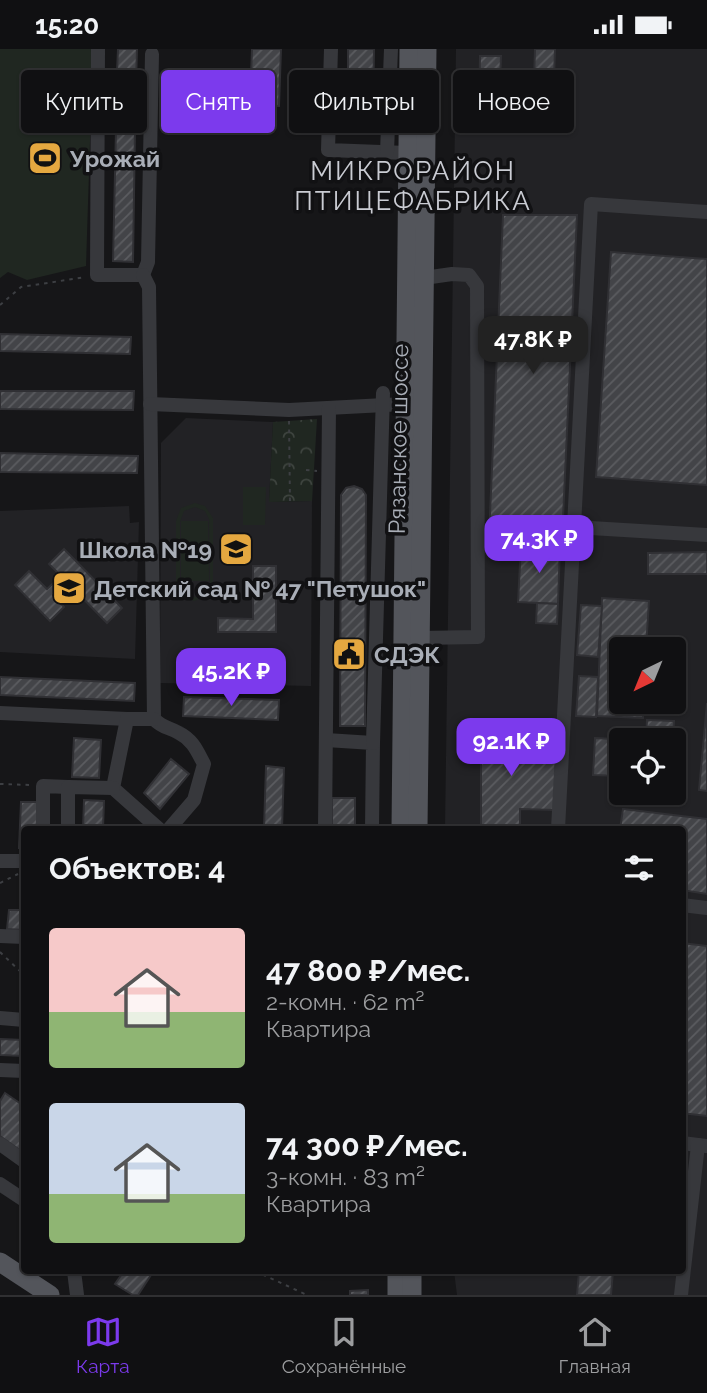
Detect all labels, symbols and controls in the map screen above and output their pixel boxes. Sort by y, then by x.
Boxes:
text: 15:20 [35,10,99,40]
chip: Купить [21,70,147,133]
chip: Снять [161,70,275,133]
chip: Фильтры [289,70,439,133]
chip: Новое [453,70,574,133]
sports icon: Урожай [26,139,64,177]
place label: Урожай [69,145,160,172]
district label: МИКРОРАЙОН ПТИЦЕФАБРИКА [294,156,532,216]
pin: 47.8K ₽ [468,317,598,376]
text: 47.8K ₽ [494,325,572,352]
street label: Рязанское шоссе [383,344,413,534]
pin: 74.3K ₽ [474,515,604,575]
text: 74.3K ₽ [500,524,578,551]
school or university icon: Школа №19 [217,530,255,568]
place label: Школа №19 [79,536,212,563]
school or university icon: Детский сад № 47 "Петушок" [50,569,88,607]
place label: Детский сад № 47 "Петушок" [94,575,426,602]
public building icon: СДЭК [330,635,368,673]
north arrow [609,637,686,714]
map controls [609,637,686,805]
place label: СДЭК [374,641,440,668]
pin: 45.2K ₽ [166,649,296,708]
text: 45.2K ₽ [192,657,270,684]
pin: 92.1K ₽ [446,719,576,778]
text: 92.1K ₽ [472,727,550,754]
button: locate [609,728,686,805]
icon: filters [620,849,658,887]
text: Объектов: 4 [49,851,225,886]
text: 47 800 ₽/мес. [266,953,470,988]
icon: home [105,956,189,1040]
text: 2-комн. · 62 m² [266,988,424,1015]
text: Квартира [266,1015,371,1042]
text: 74 300 ₽/мес. [266,1128,468,1163]
icon: home [105,1131,189,1215]
text: 3-комн. · 83 m² [266,1163,425,1190]
text: Квартира [266,1190,371,1217]
tab: Карта [76,1313,130,1377]
tab: Сохранённые [282,1313,406,1377]
tab: Главная [558,1313,631,1377]

